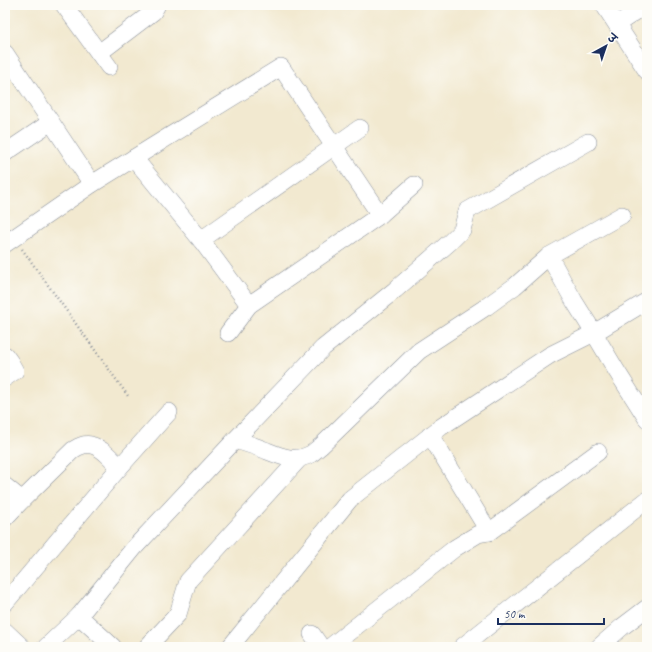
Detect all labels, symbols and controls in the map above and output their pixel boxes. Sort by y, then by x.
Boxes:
north arrow [586,26,626,66]
text: उ [604,30,621,47]
scale bar [498,600,604,626]
text: 50 m [504,606,526,622]

